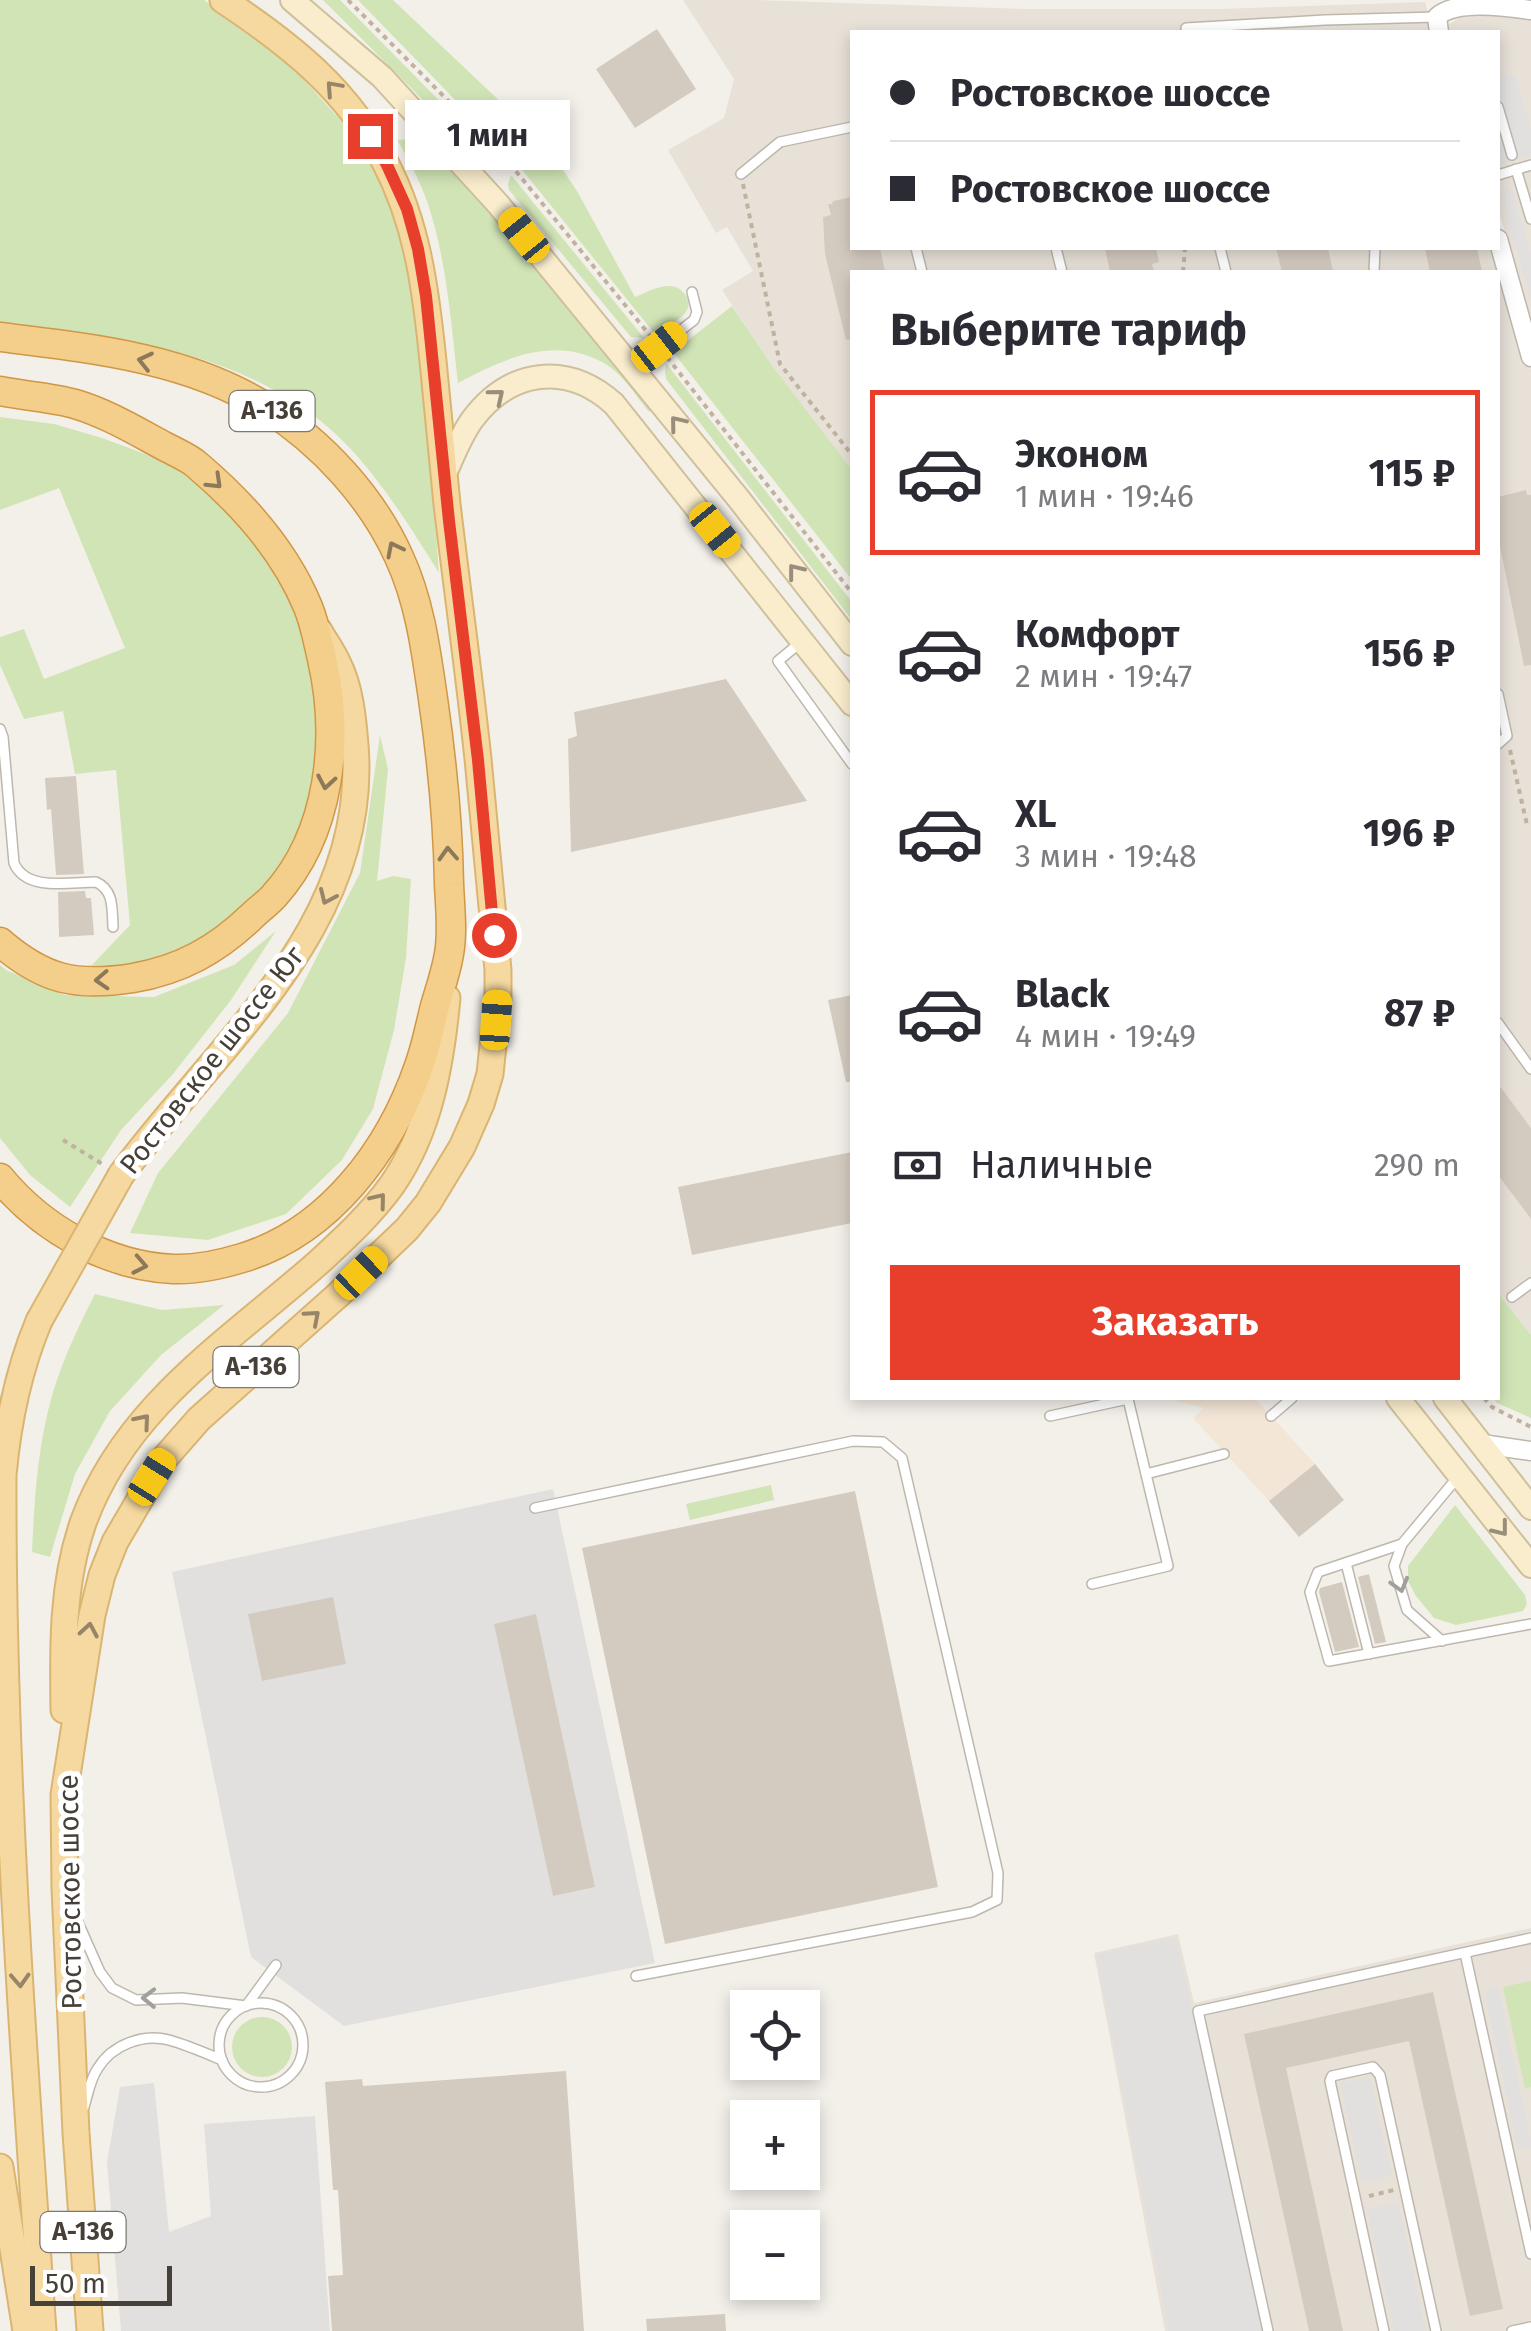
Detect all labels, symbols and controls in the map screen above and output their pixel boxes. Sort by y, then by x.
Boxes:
text: Ростовское шоссе [950,70,1271,116]
one-way arrow [327,81,345,100]
callout: 1 мин [405,101,570,171]
route end [348,114,393,159]
text: 1 мин [447,116,528,154]
text: Ростовское шоссе [950,166,1271,212]
car [493,202,555,268]
text: Выберите тариф [890,303,1247,357]
car [626,317,692,377]
one-way arrow [136,352,153,373]
one-way arrow [486,390,504,408]
road number: А-136 [230,391,314,431]
one-way arrow [671,416,689,434]
icon: car [895,428,985,518]
text: Эконом [1015,431,1148,477]
text: 115 ₽ [1368,450,1455,496]
one-way arrow [203,470,222,488]
text: 1 мин · 19:46 [1015,477,1194,515]
car [684,497,746,563]
one-way arrow [387,542,407,560]
one-way arrow [790,564,807,582]
icon: car [895,608,985,698]
text: Комфорт [1015,611,1179,657]
text: 156 ₽ [1364,630,1455,676]
text: 2 мин · 19:47 [1015,657,1192,695]
one-way arrow [316,774,337,790]
icon: car [895,788,985,878]
text: XL [1015,791,1057,837]
text: 196 ₽ [1363,810,1455,856]
text: 3 мин · 19:48 [1015,837,1197,875]
one-way arrow [438,846,459,862]
one-way arrow [319,887,339,905]
route start [472,913,517,958]
street label: Ростовское шоссе Юг [113,940,311,1180]
icon: car [895,968,985,1058]
one-way arrow [93,970,109,991]
text: Black [1015,971,1110,1017]
car [479,989,513,1051]
text: 87 ₽ [1384,990,1455,1036]
text: 4 мин · 19:49 [1015,1017,1196,1055]
icon: cash [890,1138,945,1193]
text: Наличные [970,1142,1153,1188]
text: 290 m [1374,1146,1460,1184]
one-way arrow [368,1193,385,1211]
car [329,1241,393,1305]
one-way arrow [132,1254,148,1275]
button: Заказать [890,1265,1460,1380]
one-way arrow [302,1310,320,1328]
road number: А-136 [214,1347,298,1387]
one-way arrow [131,1415,149,1433]
car [123,1444,181,1510]
one-way arrow [1490,1518,1507,1536]
one-way arrow [1388,1576,1409,1593]
one-way arrow [78,1622,99,1638]
street label: Ростовское шоссе [51,1774,89,2010]
one-way arrow [9,1972,30,1988]
one-way arrow [141,1988,157,2009]
map controls [730,1990,820,2300]
button: locate [730,1990,820,2080]
button: + [730,2100,820,2190]
button: − [730,2210,820,2300]
road number: А-136 [41,2212,126,2252]
scale bar [30,2261,172,2306]
text: 50 m [45,2267,106,2300]

